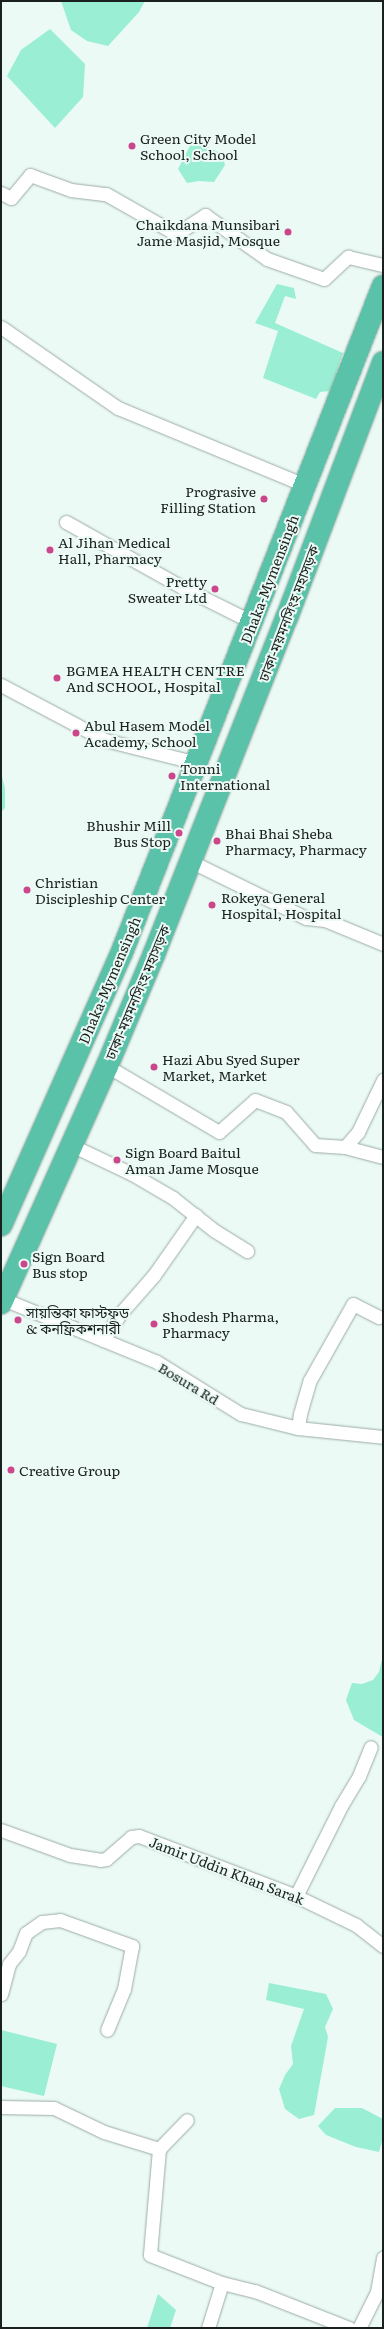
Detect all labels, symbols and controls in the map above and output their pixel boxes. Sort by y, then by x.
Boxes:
place label: Green City Model School, School [140,130,256,162]
marker: Green City Model School, School [127,141,137,151]
place label: Chaikdana Munsibari Jame Masjid, Mosque [136,216,280,248]
marker: Chaikdana Munsibari Jame Masjid, Mosque [283,227,293,237]
place label: Prograsive Filling Station [160,483,256,516]
marker: Prograsive Filling Station [259,494,269,504]
street label: Dhaka-Mymensingh [237,512,301,646]
place label: Al Jihan Medical Hall, Pharmacy [58,534,170,566]
street label: ঢাকা-ময়মনসিংহ মহাসড়ক [254,543,322,683]
marker: Al Jihan Medical Hall, Pharmacy [45,545,55,555]
place label: Pretty Sweater Ltd [128,573,207,606]
marker: Pretty Sweater Ltd [210,584,220,594]
place label: BGMEA HEALTH CENTRE And SCHOOL, Hospital [66,662,245,694]
marker: BGMEA HEALTH CENTRE And SCHOOL, Hospital [51,672,63,684]
place label: Abul Hasem Model Academy, School [84,717,210,750]
marker: Abul Hasem Model Academy, School [71,728,81,738]
place label: Tonni International [180,760,270,792]
marker: Tonni International [167,771,177,781]
place label: Bhushir Mill Bus Stop [86,817,171,850]
place label: Bhai Bhai Sheba Pharmacy, Pharmacy [225,825,367,858]
marker: Bhushir Mill Bus Stop [174,828,184,838]
marker: Bhai Bhai Sheba Pharmacy, Pharmacy [212,836,222,846]
place label: Christian Discipleship Center [35,874,165,906]
marker: Christian Discipleship Center [22,885,32,895]
place label: Rokeya General Hospital, Hospital [221,889,342,922]
marker: Rokeya General Hospital, Hospital [206,899,218,911]
street label: Dhaka-Mymensingh [75,914,143,1046]
street label: ঢাকা-ময়মনসিংহ মহাসড়ক [101,922,173,1062]
place label: Hazi Abu Syed Super Market, Market [162,1051,300,1084]
marker: Hazi Abu Syed Super Market, Market [149,1062,159,1072]
place label: Sign Board Baitul Aman Jame Mosque [125,1144,259,1176]
marker: Sign Board Baitul Aman Jame Mosque [112,1155,122,1165]
place label: Sign Board Bus stop [32,1248,105,1280]
marker: Sign Board Bus stop [19,1259,29,1269]
place label: সায়ন্তিকা ফাস্টফুড & কনফ্রিকশনারী [26,1304,129,1336]
place label: Shodesh Pharma, Pharmacy [162,1308,279,1340]
marker: সায়ন্তিকা ফাস্টফুড & কনফ্রিকশনারী [13,1315,23,1325]
marker: Shodesh Pharma, Pharmacy [149,1319,159,1329]
street label: Bosura Rd [156,1358,222,1408]
place label: Creative Group [19,1462,120,1478]
marker: Creative Group [6,1465,16,1475]
street label: Jamir Uddin Khan Sarak [147,1833,307,1907]

